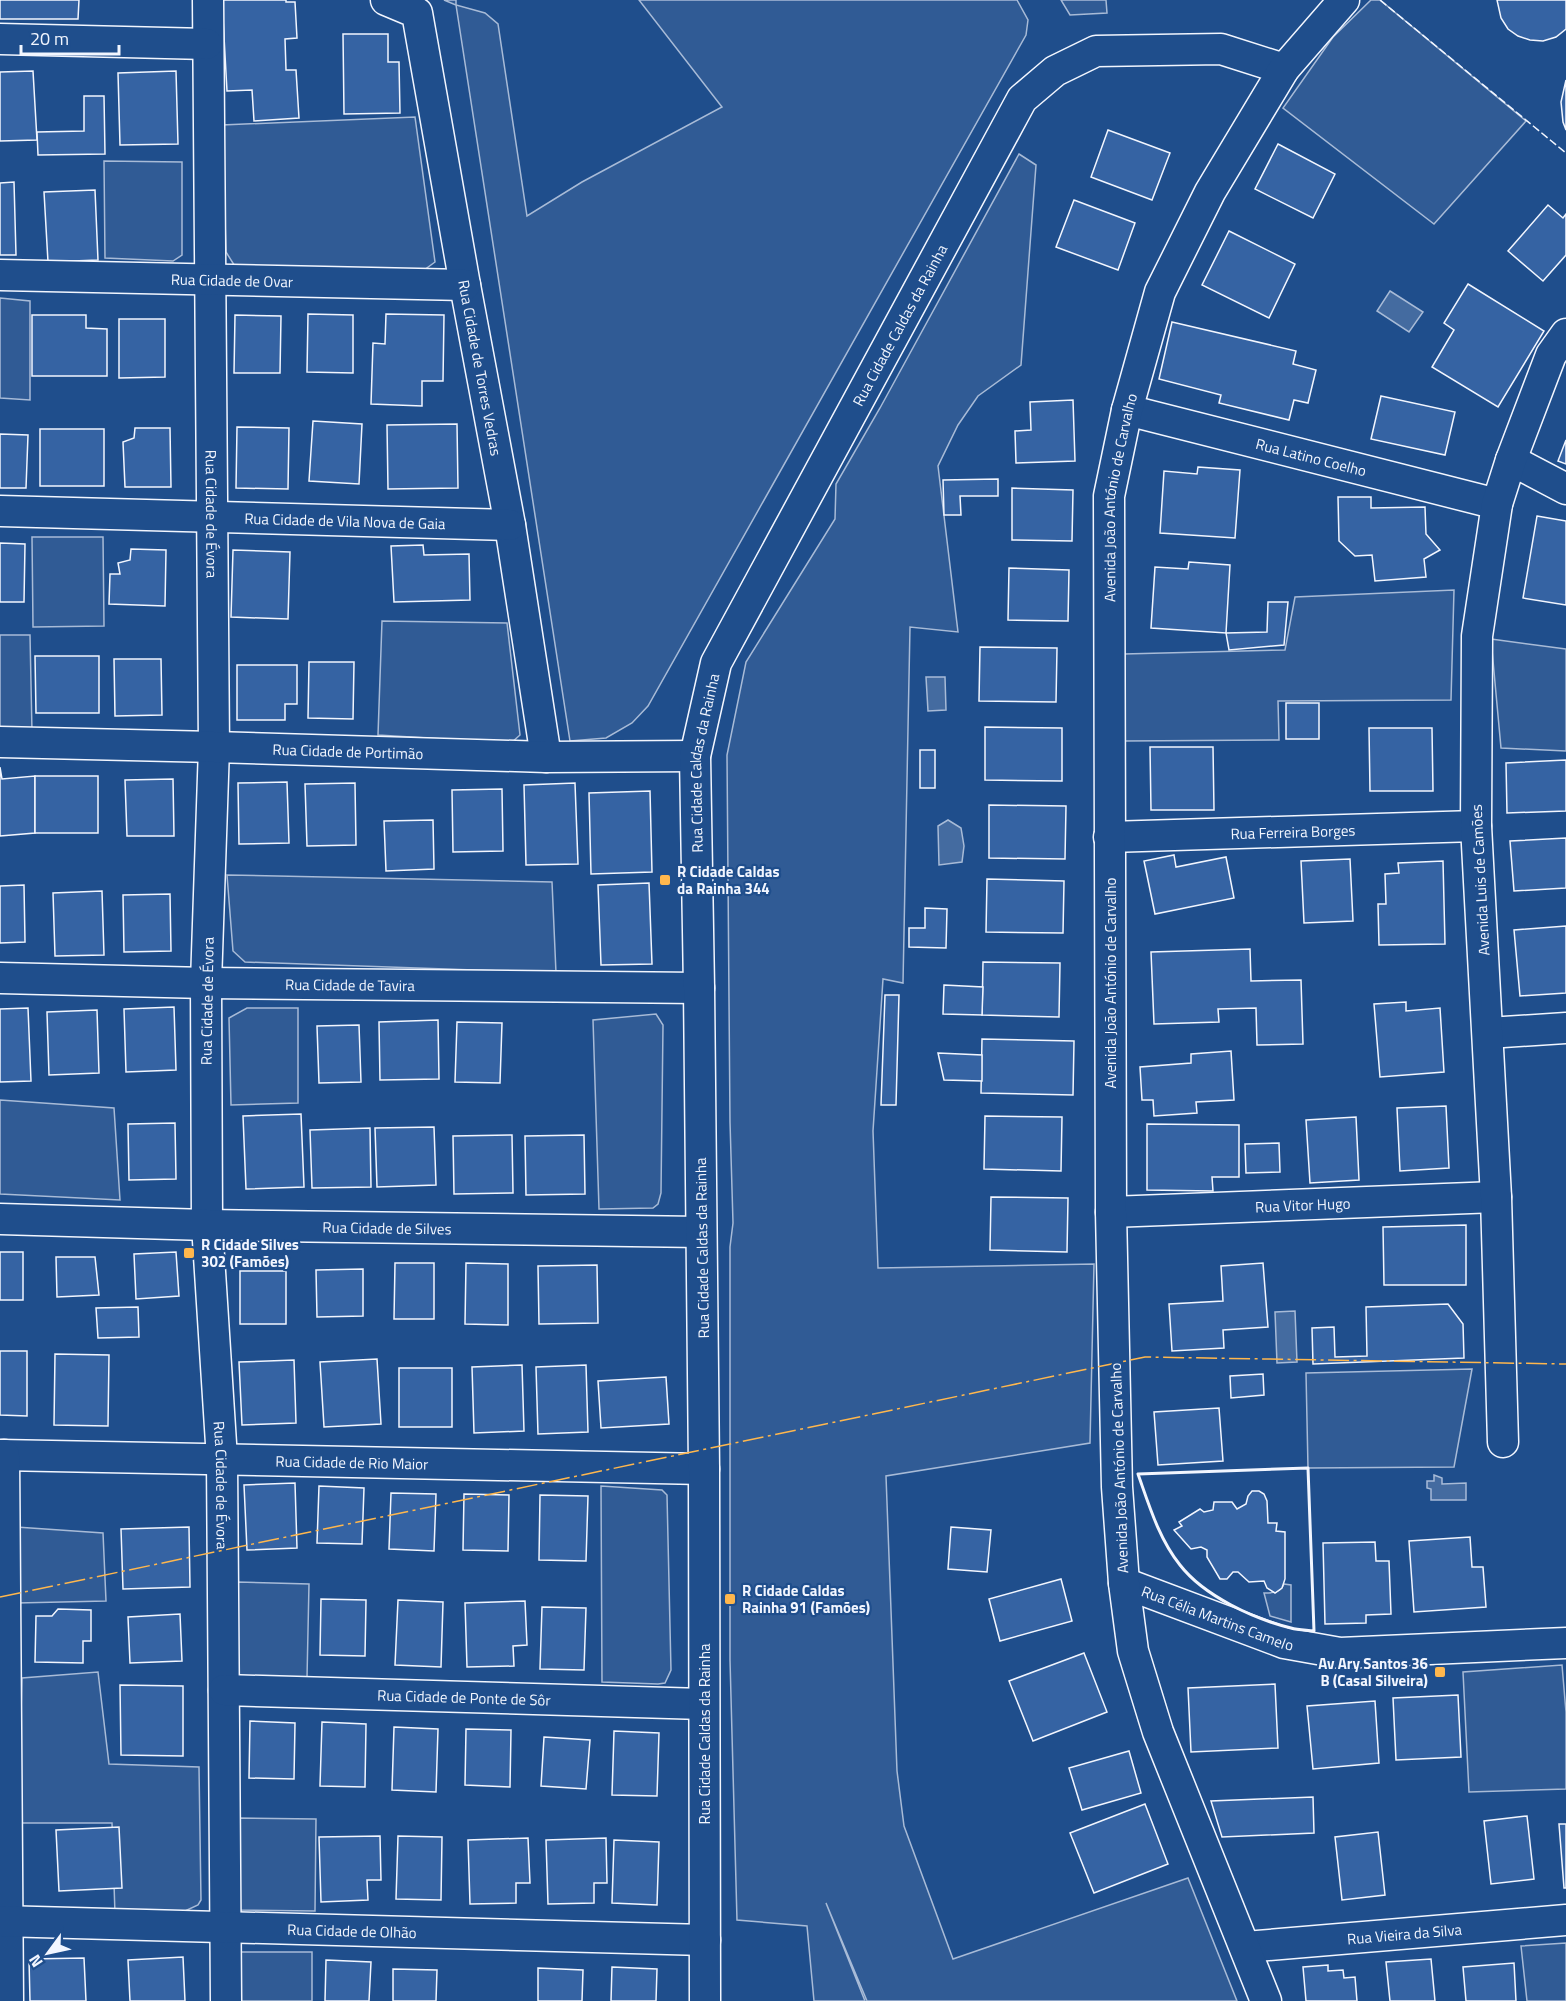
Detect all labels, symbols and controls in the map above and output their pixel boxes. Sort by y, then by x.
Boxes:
scale bar [21,18,118,56]
text: 20 m [30,25,69,52]
street label: Rua Cidade Caldas da Rainha [846,239,953,410]
street label: Rua Cidade de Ovar [171,267,293,293]
street label: Rua Cidade de Torres Vedras [453,278,508,458]
street label: Avenida João António de Carvalho [1097,390,1143,602]
street label: Rua Latino Coelho [1253,432,1369,482]
street label: Rua Cidade de Évora [200,450,224,579]
street label: Rua Cidade de Vila Nova de Gaia [244,506,446,535]
street label: Rua Cidade Caldas da Rainha [683,671,725,853]
street label: Rua Cidade de Portimão [272,737,424,765]
street label: Avenida Luis de Camões [1465,804,1495,956]
street label: Rua Ferreira Borges [1230,818,1356,845]
place label: R Cidade Caldas da Rainha 344 [677,860,780,900]
marker: R Cidade Caldas da Rainha 344 [658,873,672,887]
street label: Avenida João António de Carvalho [1099,878,1122,1088]
street label: Rua Cidade de Évora [194,936,220,1065]
street label: Rua Cidade de Tavira [285,972,415,997]
street label: Rua Cidade Caldas da Rainha [689,1157,715,1339]
street label: Rua Vitor Hugo [1255,1191,1351,1218]
street label: Rua Cidade de Silves [322,1215,452,1240]
place label: R Cidade Silves 302 (Famões) [201,1233,299,1273]
marker: R Cidade Silves 302 (Famões) [182,1246,196,1260]
street label: Avenida João António de Carvalho [1104,1362,1134,1574]
street label: Rua Cidade de Évora [208,1420,234,1550]
street label: Rua Cidade de Rio Maior [275,1449,429,1475]
place label: R Cidade Caldas Rainha 91 (Famões) [742,1579,871,1619]
street label: Rua Célia Martins Camelo [1138,1579,1295,1656]
marker: R Cidade Caldas Rainha 91 (Famões) [723,1592,737,1606]
street label: Rua Cidade Caldas da Rainha [693,1643,716,1824]
place label: Av Ary Santos 36 B (Casal Silveira) [1318,1652,1428,1692]
marker: Av Ary Santos 36 B (Casal Silveira) [1433,1665,1447,1679]
street label: Rua Cidade de Ponte de Sôr [377,1683,551,1711]
street label: Rua Cidade de Olhão [287,1917,417,1944]
street label: Rua Vieira da Silva [1346,1917,1463,1950]
north arrow [18,1923,78,1983]
text: N [22,1950,49,1972]

